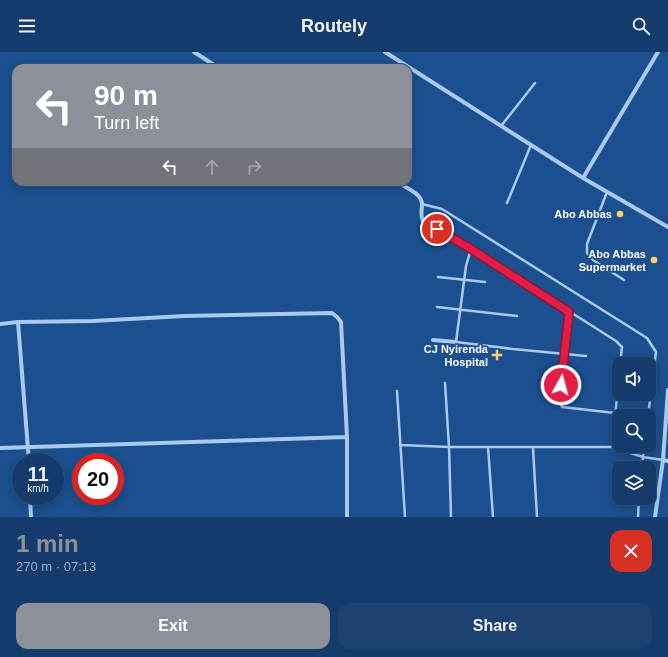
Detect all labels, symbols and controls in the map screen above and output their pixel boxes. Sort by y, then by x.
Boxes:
icon: menu [16,15,38,37]
icon: search [630,15,652,37]
text: Routely [301,16,367,36]
icon: left [28,80,80,132]
text: 90 m [94,80,158,111]
text: Turn left [94,113,159,133]
icon: left [159,156,181,178]
icon: ahead [201,156,223,178]
icon: right [243,156,265,178]
place label: Abo Abbas [554,208,612,220]
marker: Abo Abbas [615,209,625,219]
pin [420,212,454,246]
icon: arrive [426,218,448,240]
place label: Abo Abbas Supermarket [579,248,646,273]
marker: Abo Abbas Supermarket [649,255,659,265]
place label: CJ Nyirenda Hospital [424,343,489,368]
marker: CJ Nyirenda Hospital [491,349,503,361]
map controls [612,357,656,505]
button: sound [612,357,656,401]
position arrow [540,364,582,406]
button: search [612,409,656,453]
speed limit sign: 20 [72,453,124,505]
button: layers [612,461,656,505]
text: 11 [27,463,49,485]
text: km/h [27,483,49,494]
text: 1 min [16,530,79,557]
button: close [610,530,652,572]
text: 270 m · 07:13 [16,559,96,574]
button: Exit [16,603,330,649]
button: Share [338,603,652,649]

